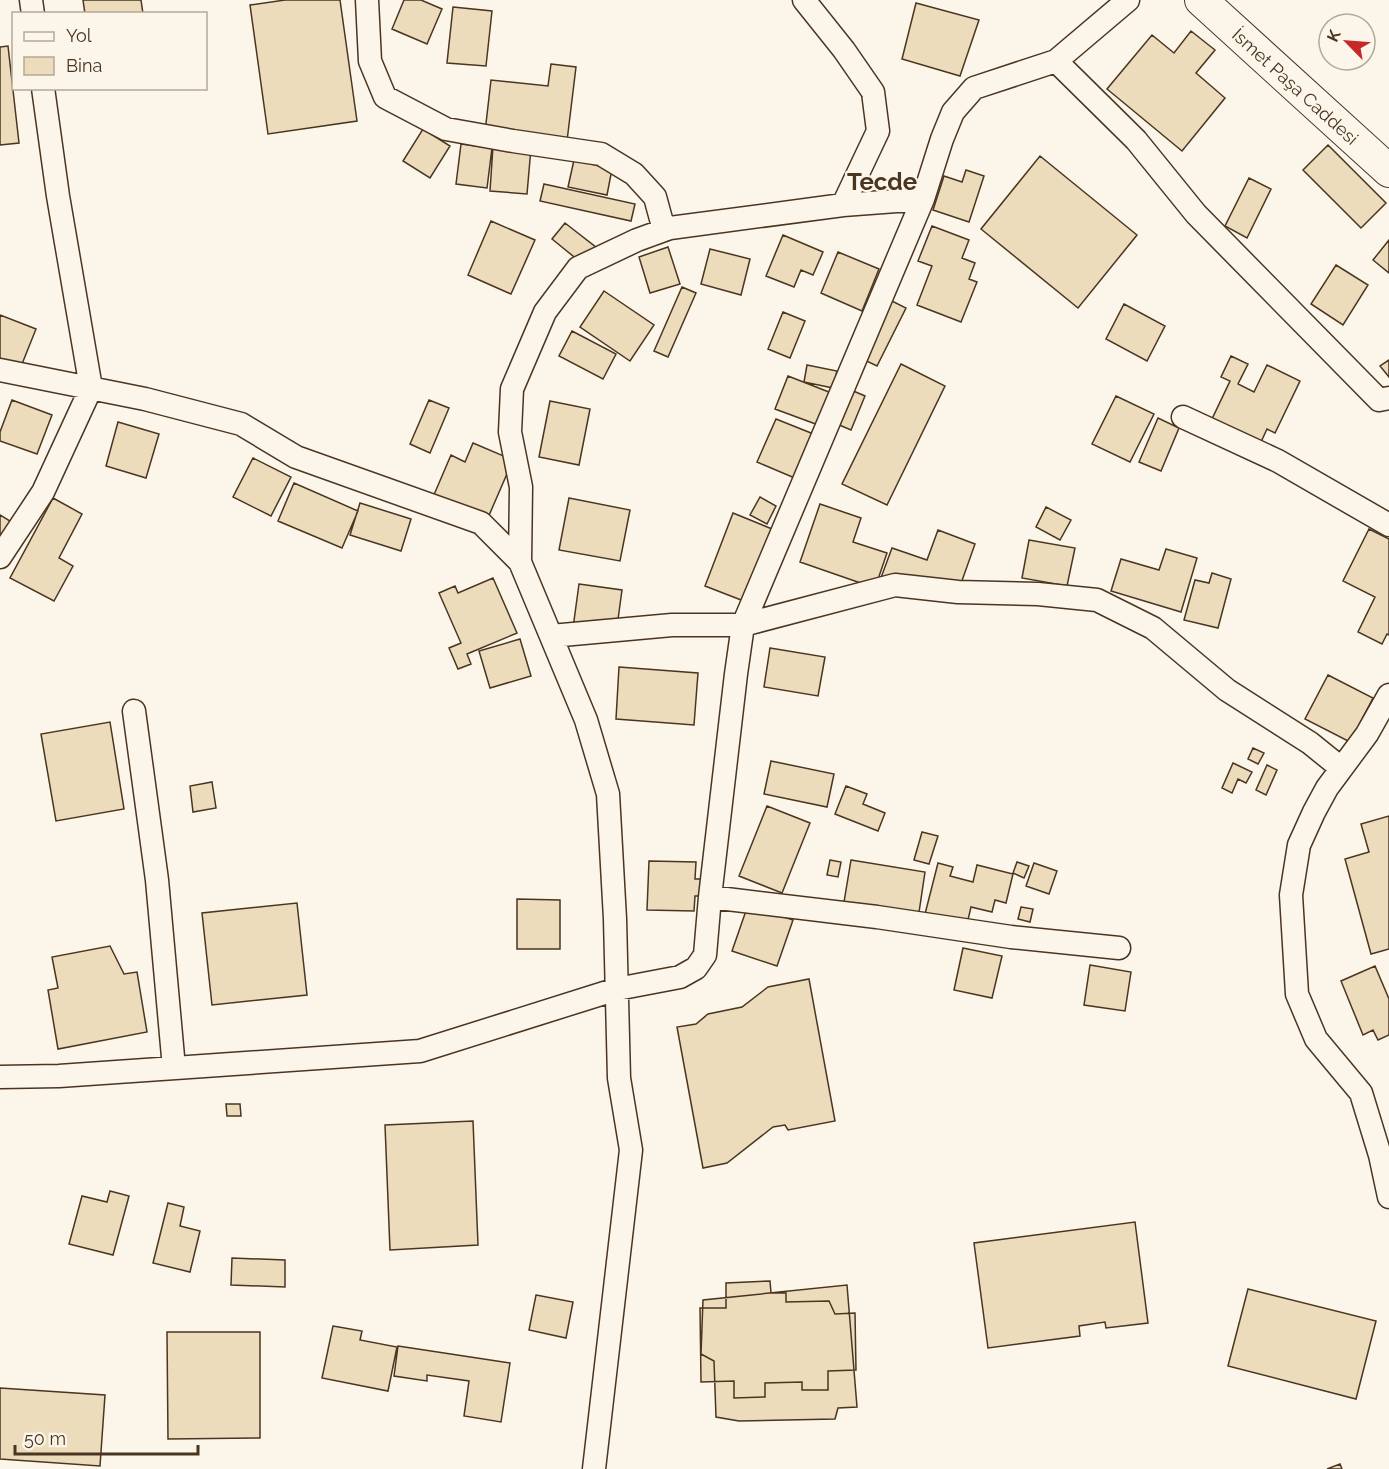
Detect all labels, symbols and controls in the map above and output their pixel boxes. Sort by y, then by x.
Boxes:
legend [12,12,207,90]
north arrow [1317,12,1377,72]
street label: İsmet Paşa Caddesi [1229,24,1363,149]
text: Yol [66,25,92,46]
text: K [1323,27,1345,45]
text: Bina [66,55,102,76]
district label: Tecde [847,167,917,196]
scale bar [15,1418,198,1456]
text: 50 m [24,1428,66,1449]

